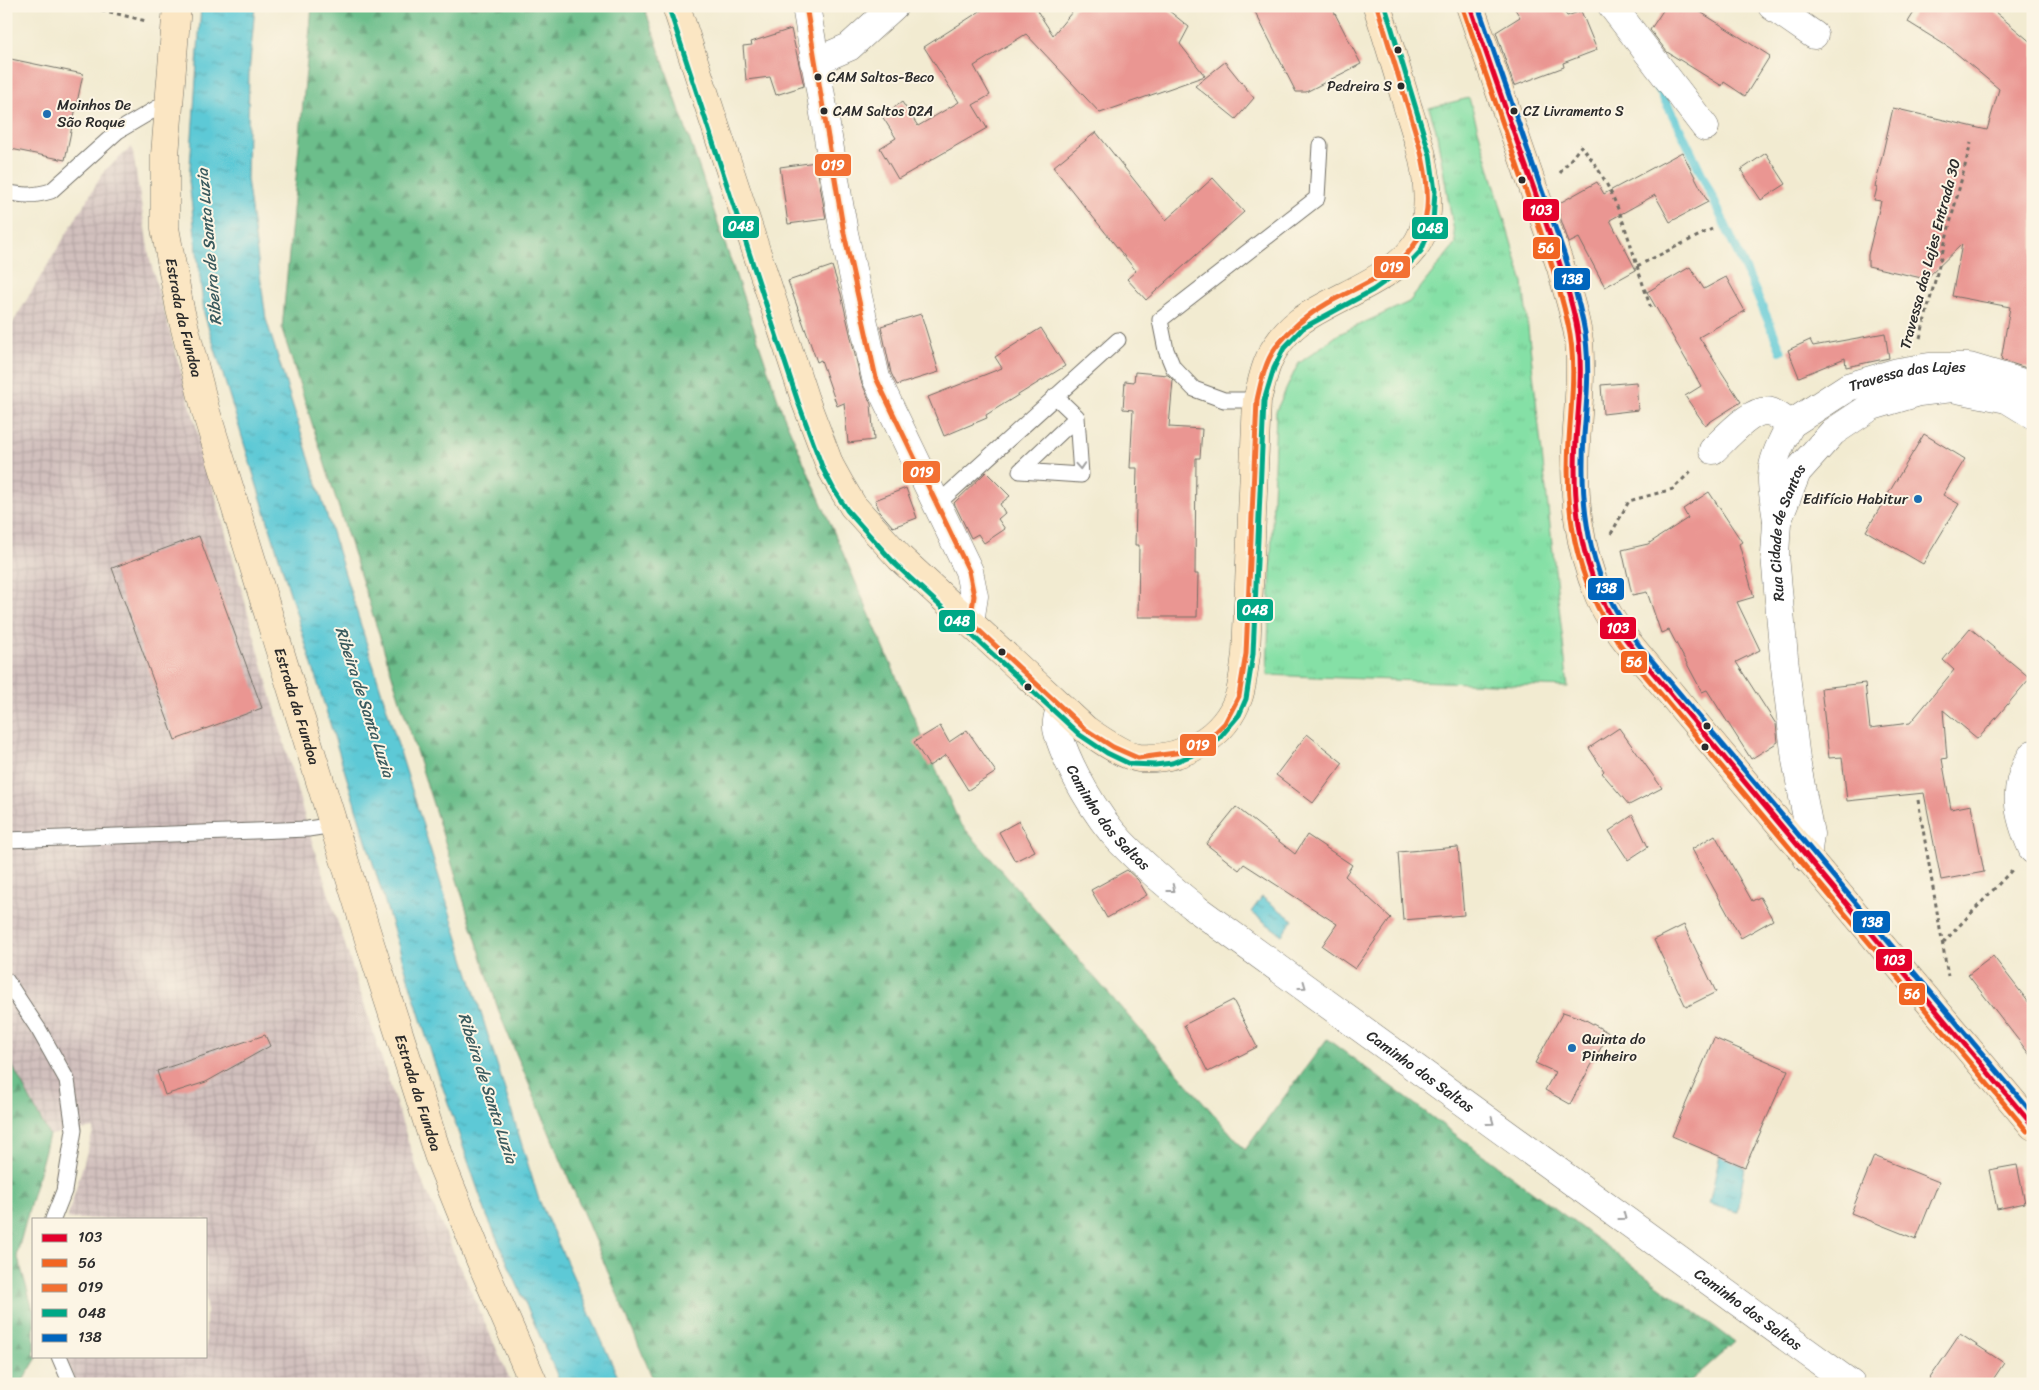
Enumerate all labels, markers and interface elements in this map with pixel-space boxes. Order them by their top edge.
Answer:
unlabelled marker [1393,45,1403,55]
place label: CAM Saltos-Beco [827,65,934,90]
marker: CAM Saltos-Beco [813,72,823,82]
place label: Pedreira S [1327,74,1392,99]
marker: Pedreira S [1396,81,1406,91]
place label: Moinhos De São Roque [57,92,131,135]
place label: CAM Saltos D2A [833,99,933,124]
place label: CZ Livramento S [1523,99,1624,124]
marker: CAM Saltos D2A [819,106,829,116]
marker: CZ Livramento S [1509,106,1519,116]
marker: Moinhos De São Roque [41,108,53,120]
line badge: 019 [814,153,852,177]
text: 019 [821,153,845,178]
street label: Travessa das Lajes Entrada 30 [1892,156,1968,352]
water label: Ribeira de Santa Luzia [188,166,230,326]
unlabelled marker [1517,175,1527,185]
line badge: 103 [1522,198,1560,222]
text: 103 [1530,198,1553,223]
text: 048 [728,214,755,239]
line badge: 048 [722,215,760,239]
line badge: 048 [1411,216,1449,240]
text: 048 [1417,216,1444,241]
line badge: 56 [1532,236,1561,260]
text: 56 [1538,236,1554,261]
line badge: 019 [1373,255,1411,279]
text: 019 [1380,255,1404,280]
street label: Estrada da Fundoa [158,256,210,380]
line badge: 138 [1553,267,1591,291]
text: 138 [1561,267,1584,292]
street label: Travessa das Lajes [1846,354,1966,399]
street label: Rua Cidade de Santos [1762,457,1813,602]
line badge: 019 [902,460,941,484]
text: 019 [910,460,934,485]
one-way arrow [1075,462,1086,470]
place label: Edifício Habitur [1803,486,1909,512]
marker: Edifício Habitur [1912,493,1924,505]
text: 138 [1595,576,1618,601]
line badge: 138 [1587,577,1625,601]
line badge: 048 [1236,598,1274,622]
text: 048 [1242,598,1269,623]
line badge: 048 [938,609,976,633]
text: 048 [944,609,971,634]
line badge: 103 [1599,616,1637,640]
text: 103 [1607,616,1630,641]
water label: Ribeira de Santa Luzia [327,623,404,783]
street label: Estrada da Fundoa [266,644,327,769]
unlabelled marker [997,647,1007,657]
line badge: 56 [1620,650,1648,674]
text: 56 [1626,650,1642,675]
unlabelled marker [1023,682,1033,692]
unlabelled marker [1702,721,1712,731]
line badge: 019 [1179,733,1217,757]
text: 019 [1186,733,1210,758]
unlabelled marker [1700,742,1710,752]
street label: Caminho dos Saltos [1059,760,1156,877]
one-way arrow [1166,884,1175,892]
line badge: 138 [1852,910,1891,934]
text: 138 [1861,910,1884,935]
line badge: 103 [1875,948,1913,972]
text: 103 [1883,948,1906,973]
one-way arrow [1297,980,1307,989]
line badge: 56 [1898,982,1926,1006]
text: 56 [1904,982,1920,1007]
water label: Ribeira de Santa Luzia [450,1009,527,1169]
street label: Caminho dos Saltos [1361,1023,1480,1120]
place label: Quinta do Pinheiro [1582,1026,1646,1069]
street label: Estrada da Fundoa [387,1031,449,1155]
marker: Quinta do Pinheiro [1566,1042,1578,1054]
one-way arrow [1485,1116,1495,1125]
one-way arrow [1617,1211,1627,1220]
legend [32,1218,208,1358]
text: 103 [78,1224,102,1250]
text: 56 [78,1250,96,1276]
street label: Caminho dos Saltos [1689,1261,1808,1358]
text: 019 [78,1274,103,1300]
text: 048 [78,1300,106,1326]
text: 138 [78,1324,102,1350]

